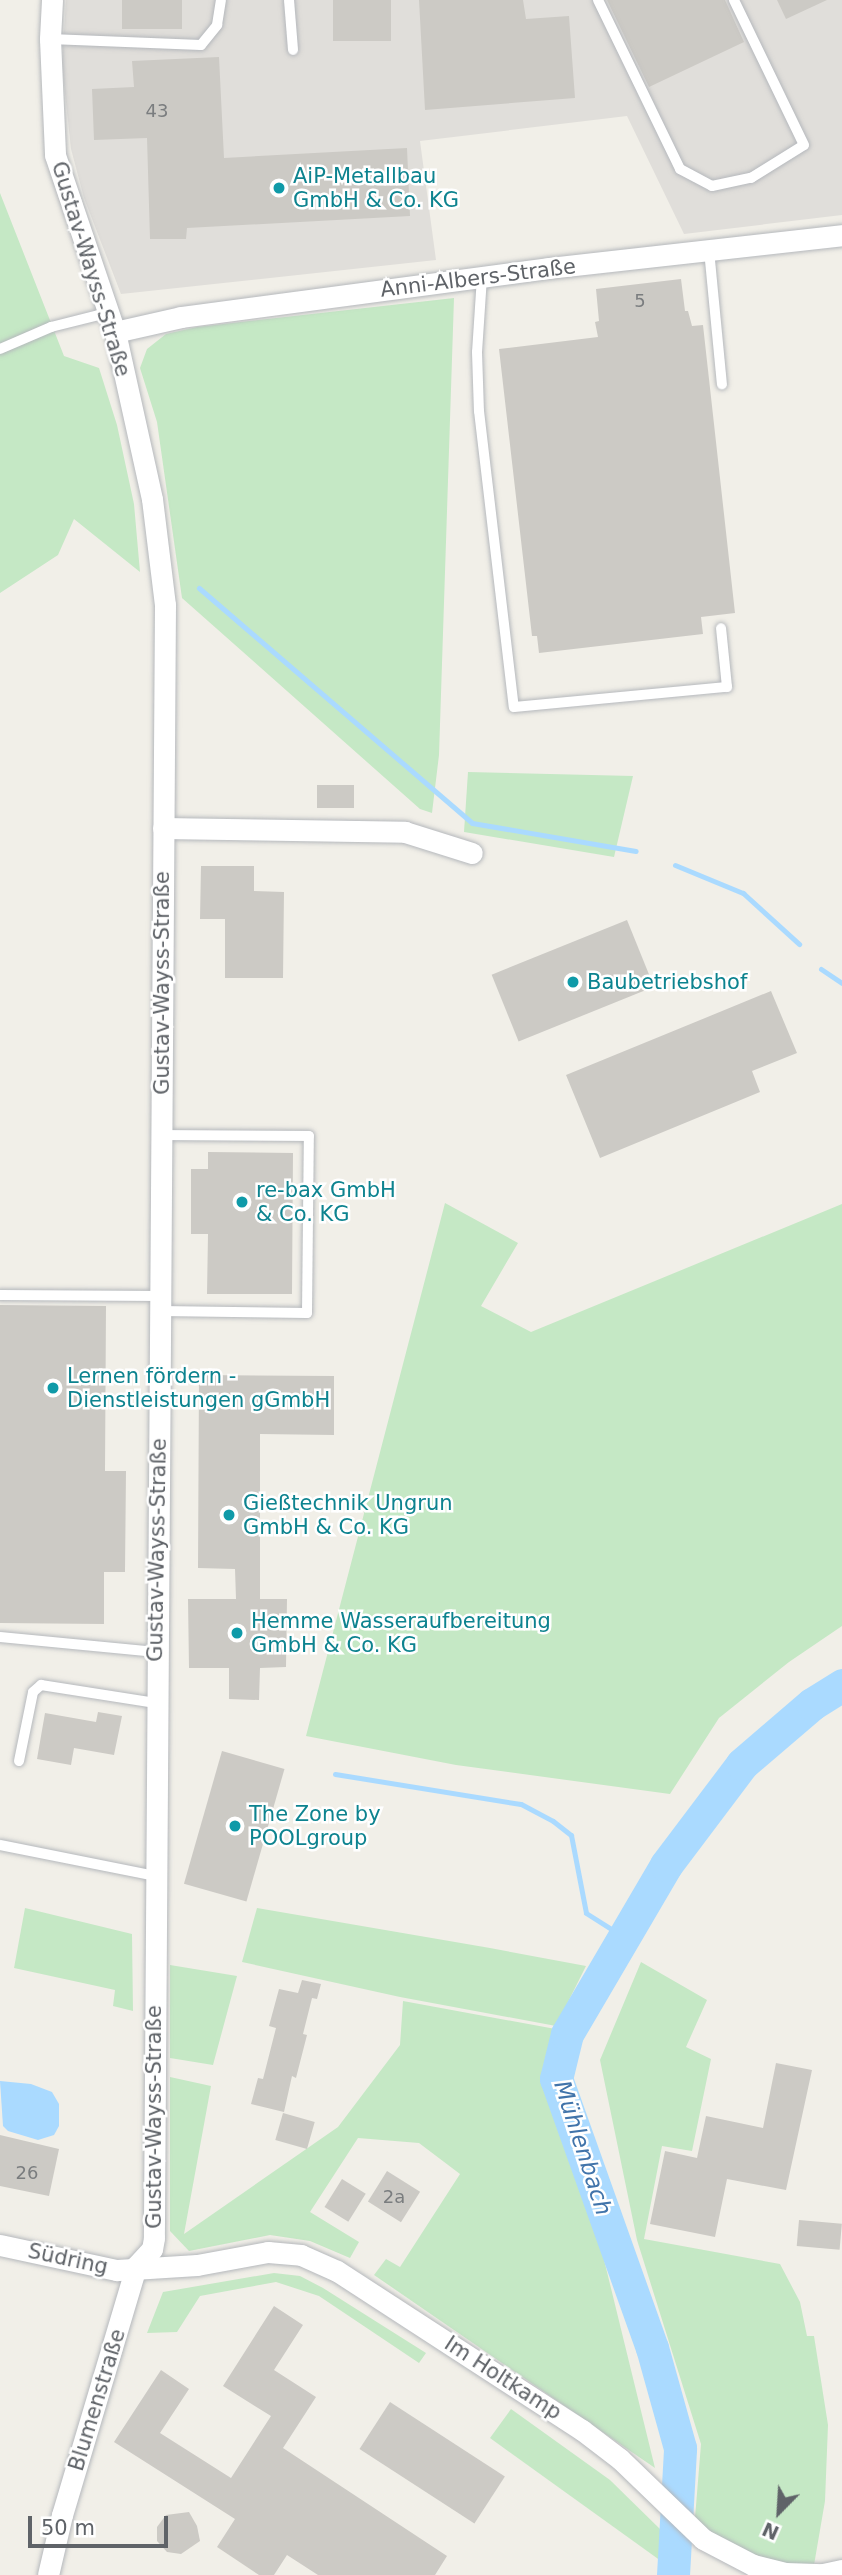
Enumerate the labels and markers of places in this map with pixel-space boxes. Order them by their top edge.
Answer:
place label: AiP-Metallbau GmbH & Co. KG [293,163,459,213]
marker: AiP-Metallbau GmbH & Co. KG [271,180,287,196]
place label: Baubetriebshof [587,969,747,995]
marker: Baubetriebshof [565,974,581,990]
place label: re-bax GmbH & Co. KG [256,1177,396,1227]
marker: re-bax GmbH & Co. KG [234,1194,250,1210]
place label: Lernen fördern - Dienstleistungen gGmbH [67,1363,330,1413]
marker: Lernen fördern - Dienstleistungen gGmbH [45,1380,61,1396]
place label: Gießtechnik Ungrun GmbH & Co. KG [243,1490,453,1540]
marker: Gießtechnik Ungrun GmbH & Co. KG [221,1507,237,1523]
place label: Hemme Wasseraufbereitung GmbH & Co. KG [251,1608,551,1658]
marker: Hemme Wasseraufbereitung GmbH & Co. KG [229,1625,245,1641]
place label: The Zone by POOLgroup [249,1801,381,1851]
marker: The Zone by POOLgroup [227,1818,243,1834]

